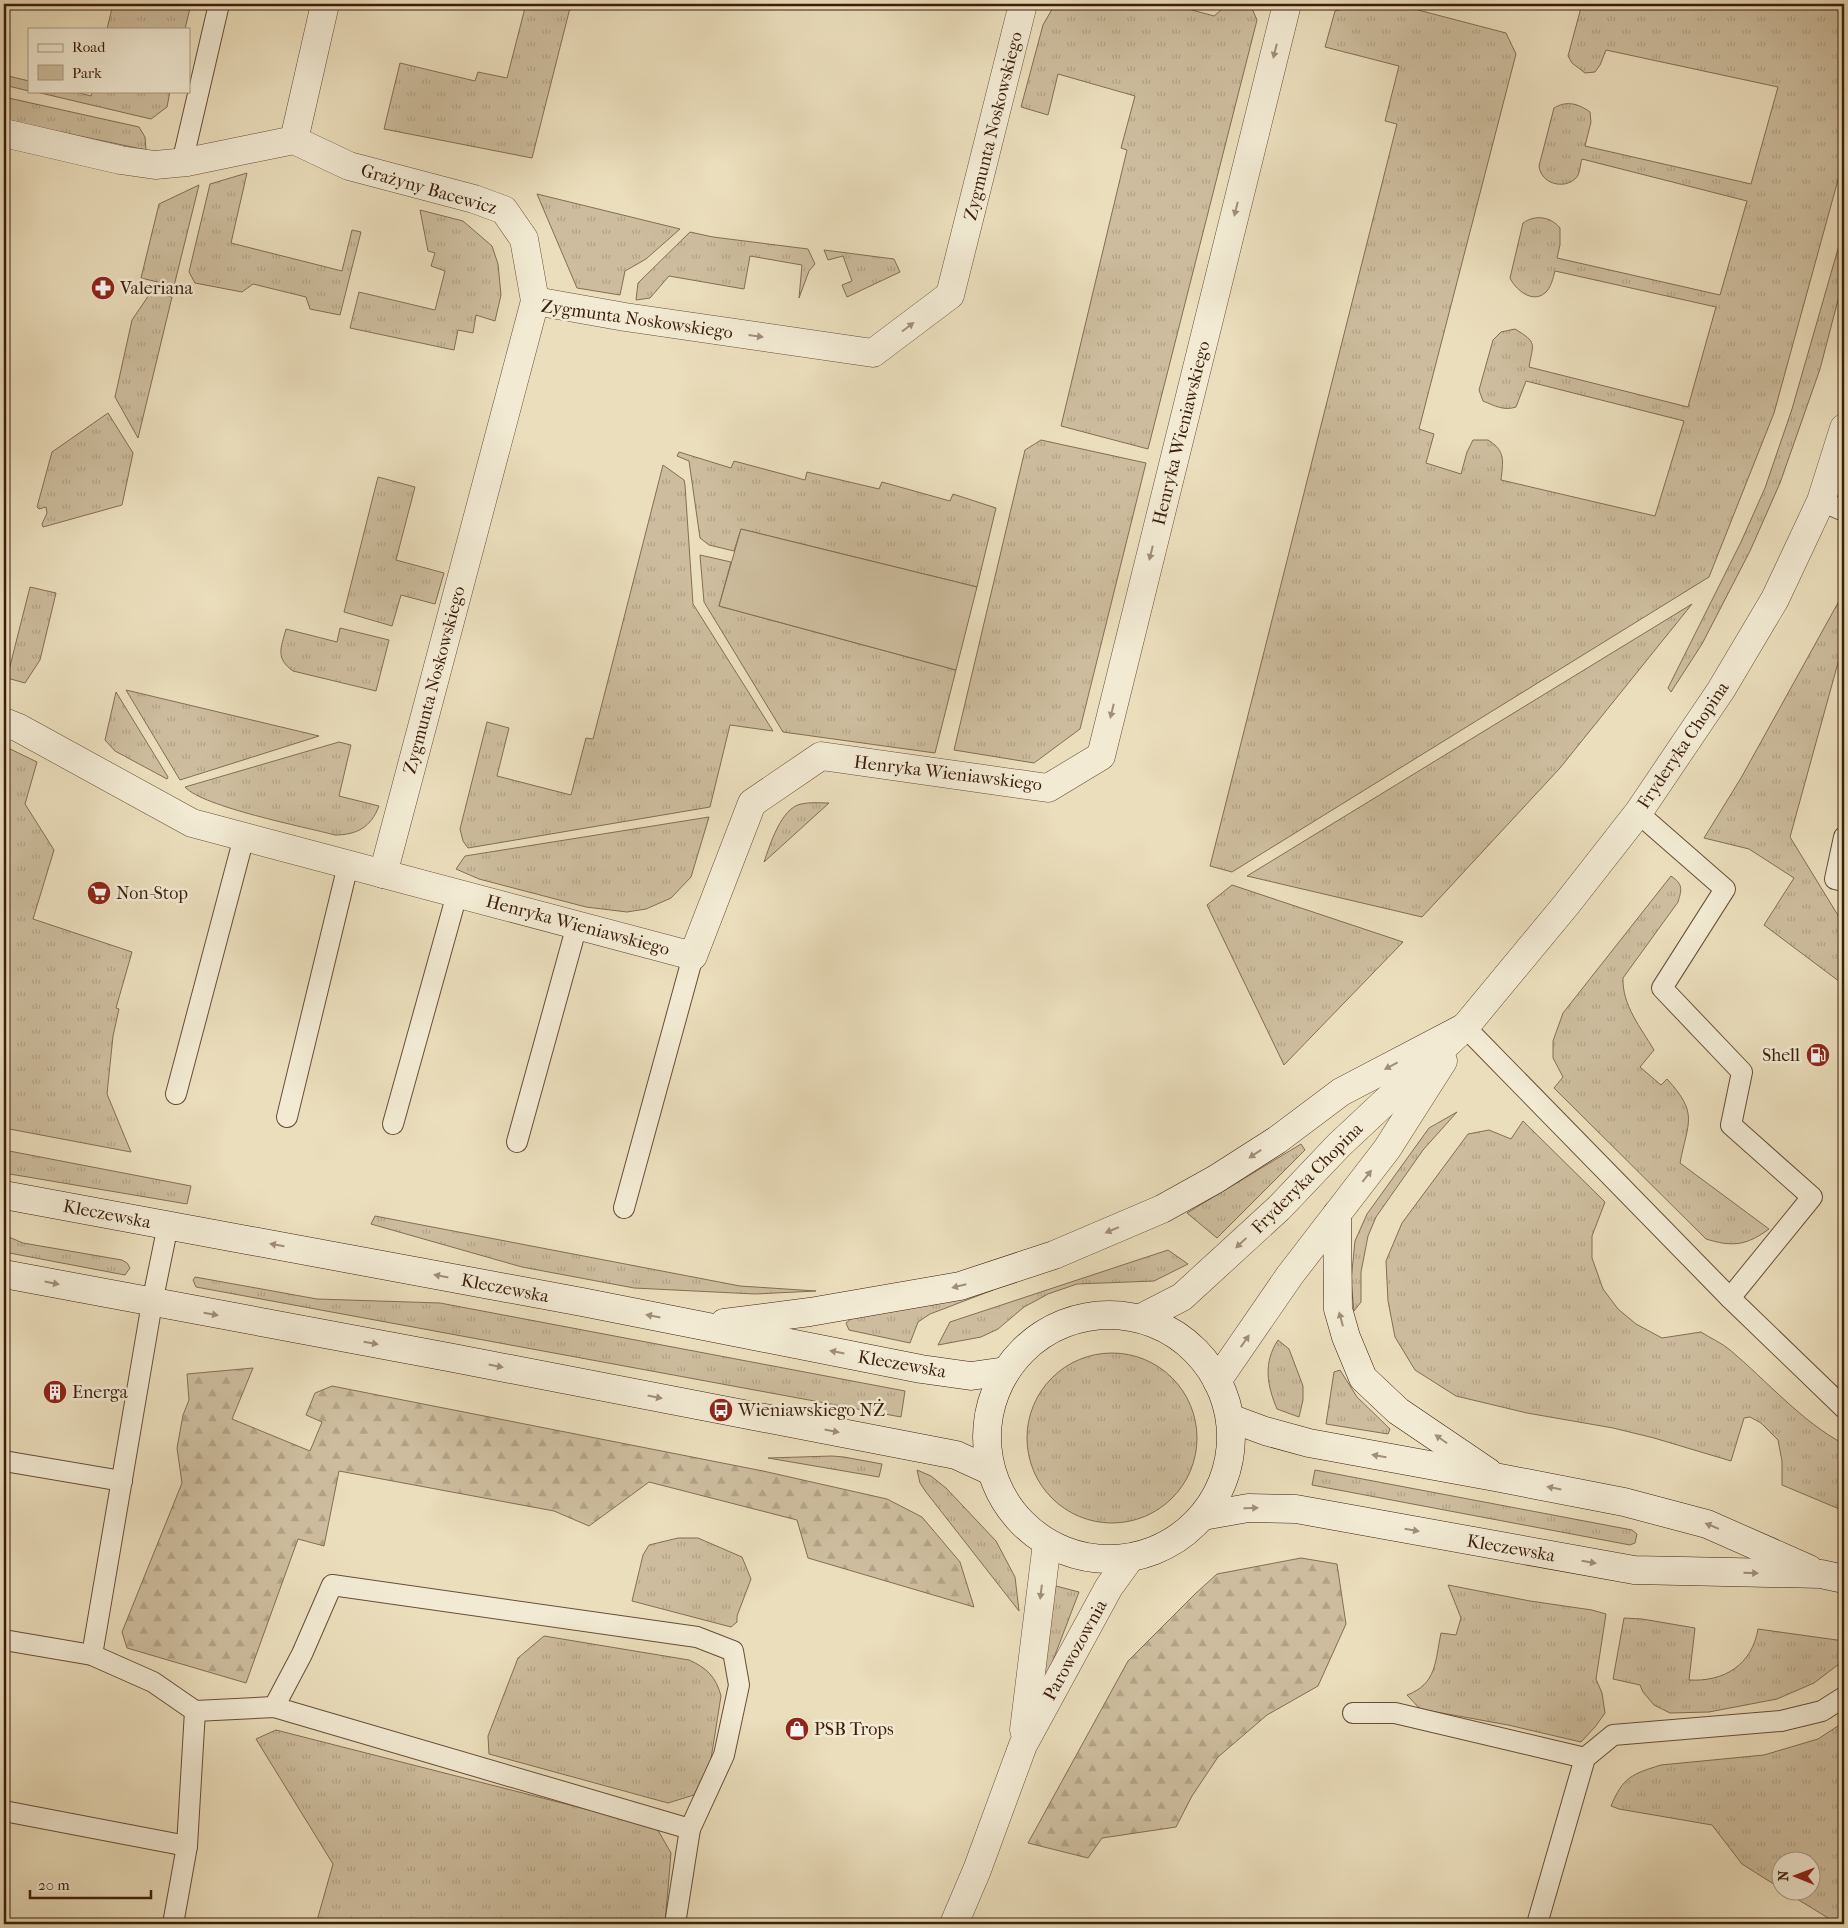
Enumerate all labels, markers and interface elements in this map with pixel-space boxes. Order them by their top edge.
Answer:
legend [28,28,190,92]
street label: Zygmunta Noskowskiego [960,30,1027,223]
text: Road [72,38,106,56]
one-way arrow [1271,44,1279,59]
text: Park [72,64,102,82]
street label: Grażyny Bacewicz [358,160,499,219]
one-way arrow [1232,201,1240,216]
pharmacy icon: Valeriana [90,275,116,301]
place label: Valeriana [119,278,193,299]
street label: Zygmunta Noskowskiego [540,296,734,343]
one-way arrow [901,321,914,332]
one-way arrow [748,332,764,340]
street label: Henryka Wieniawskiego [1148,339,1215,528]
one-way arrow [1147,546,1155,561]
street label: Zygmunta Noskowskiego [399,584,470,776]
street label: Fryderyka Chopina [1633,677,1734,813]
one-way arrow [1108,704,1116,719]
street label: Henryka Wieniawskiego [853,752,1043,795]
supermarket icon: Non-Stop [86,880,112,906]
place label: Non-Stop [116,883,188,904]
street label: Henryka Wieniawskiego [484,891,672,960]
fuel station icon: Shell [1805,1042,1831,1068]
place label: Shell [1762,1045,1800,1066]
one-way arrow [1383,1062,1398,1070]
street label: Fryderyka Chopina [1247,1118,1368,1238]
one-way arrow [1248,1150,1262,1159]
one-way arrow [1361,1169,1372,1182]
street label: Kleczewska [61,1196,153,1233]
one-way arrow [1105,1227,1119,1235]
one-way arrow [1236,1237,1248,1249]
one-way arrow [268,1241,284,1249]
street label: Kleczewska [459,1270,551,1307]
one-way arrow [433,1271,449,1279]
one-way arrow [44,1280,60,1288]
one-way arrow [952,1282,967,1290]
one-way arrow [204,1310,220,1318]
one-way arrow [1337,1311,1345,1327]
one-way arrow [645,1312,660,1320]
one-way arrow [1240,1334,1250,1348]
one-way arrow [364,1339,380,1347]
street label: Kleczewska [856,1346,948,1383]
one-way arrow [828,1348,844,1356]
one-way arrow [488,1362,503,1370]
building icon: Energa [42,1379,68,1405]
place label: Energa [72,1382,128,1403]
one-way arrow [648,1393,663,1401]
bus stop icon: Wieniawskiego NŻ [708,1397,734,1423]
place label: Wieniawskiego NŻ [737,1399,885,1421]
one-way arrow [825,1427,841,1435]
one-way arrow [1434,1434,1448,1444]
one-way arrow [1370,1451,1386,1459]
one-way arrow [1546,1484,1562,1492]
one-way arrow [1243,1504,1259,1512]
one-way arrow [1705,1522,1719,1530]
one-way arrow [1404,1527,1420,1535]
street label: Kleczewska [1465,1530,1557,1567]
one-way arrow [1581,1558,1597,1566]
one-way arrow [1743,1569,1759,1577]
one-way arrow [1037,1584,1045,1600]
street label: Parowozownia [1039,1596,1112,1704]
shop icon: PSB Trops [784,1716,810,1742]
place label: PSB Trops [814,1719,894,1740]
north arrow [1770,1850,1820,1900]
scale bar [30,1868,151,1900]
text: N [1775,1870,1792,1881]
text: 20 m [38,1876,70,1894]

